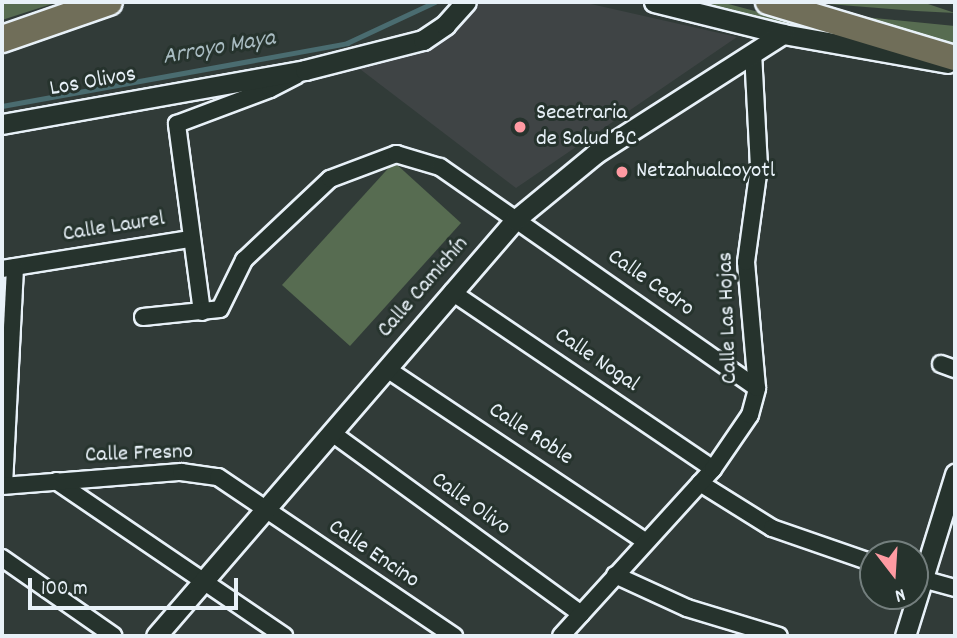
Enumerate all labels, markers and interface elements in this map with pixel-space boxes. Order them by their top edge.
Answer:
water label: Arroyo Maya [160,25,278,73]
street label: Los Olivos [48,62,138,104]
place label: Secetraria de Salud BC [536,100,637,154]
marker: Secetraria de Salud BC [510,117,530,137]
place label: Netzahualcoyotl [636,158,775,186]
marker: Netzahualcoyotl [614,164,630,180]
street label: Calle Laurel [61,206,167,250]
street label: Calle Camichín [372,232,476,344]
street label: Calle Cedro [601,244,699,324]
street label: Calle Las Hojas [713,251,745,385]
street label: Calle Nogal [548,323,644,399]
street label: Calle Roble [482,397,578,473]
street label: Calle Fresno [85,439,193,471]
street label: Calle Olivo [425,467,515,543]
street label: Calle Encino [322,515,424,595]
north arrow [859,540,929,610]
scale bar [32,564,242,608]
text: 100 m [41,575,88,605]
text: N [891,579,908,608]

